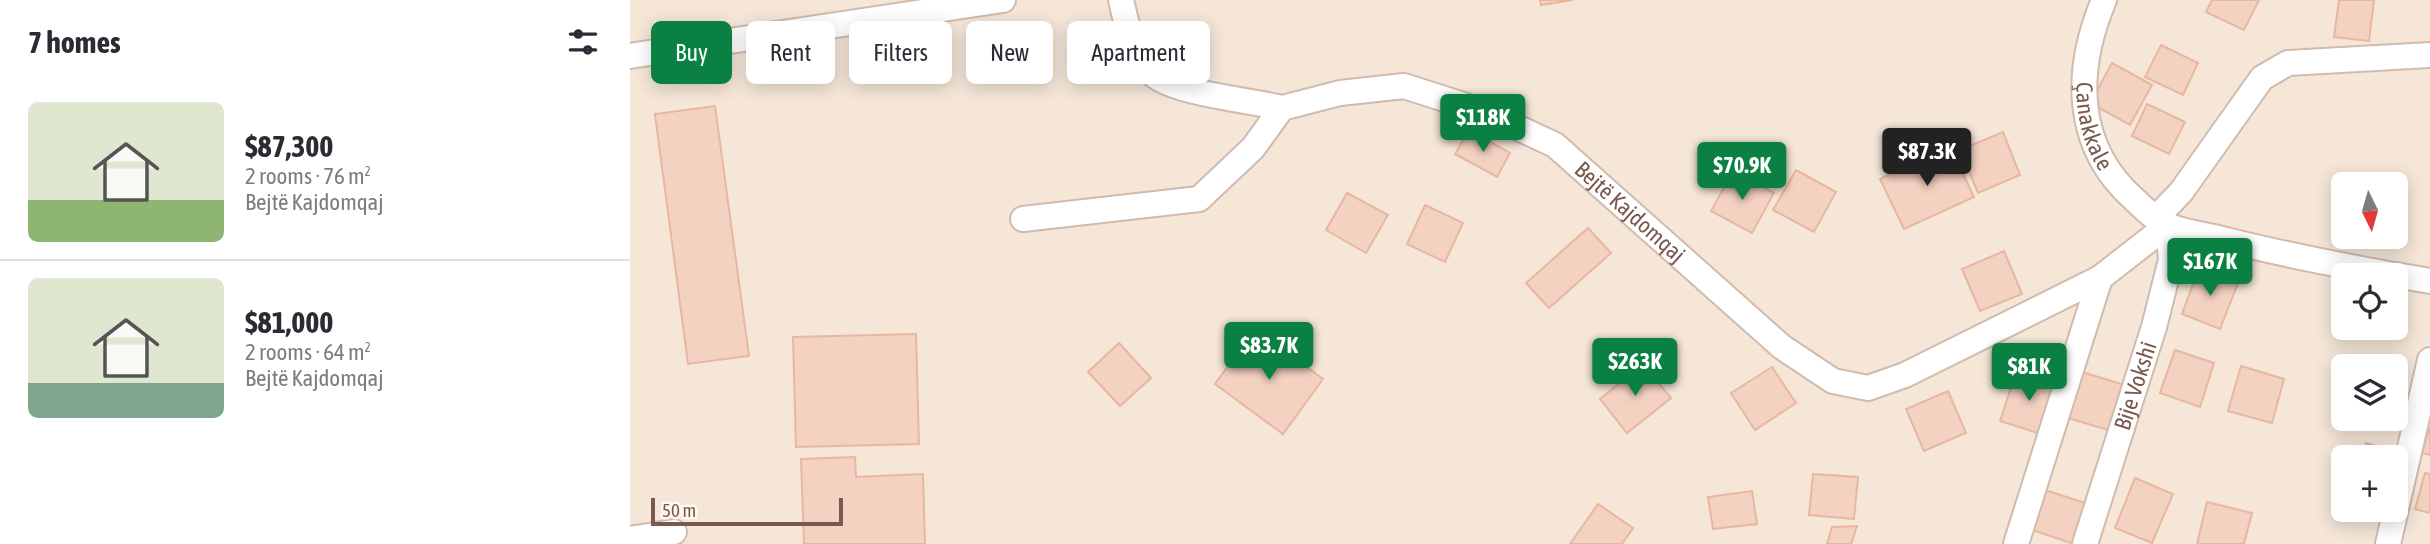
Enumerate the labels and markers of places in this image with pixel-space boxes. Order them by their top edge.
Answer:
pin: $118K [1434,94,1532,154]
pin: $87.3K [1870,128,1984,188]
pin: $70.9K [1685,142,1799,202]
pin: $167K [2161,238,2259,298]
pin: $83.7K [1212,322,1326,382]
pin: $263K [1586,338,1684,398]
pin: $81K [1988,344,2070,403]

